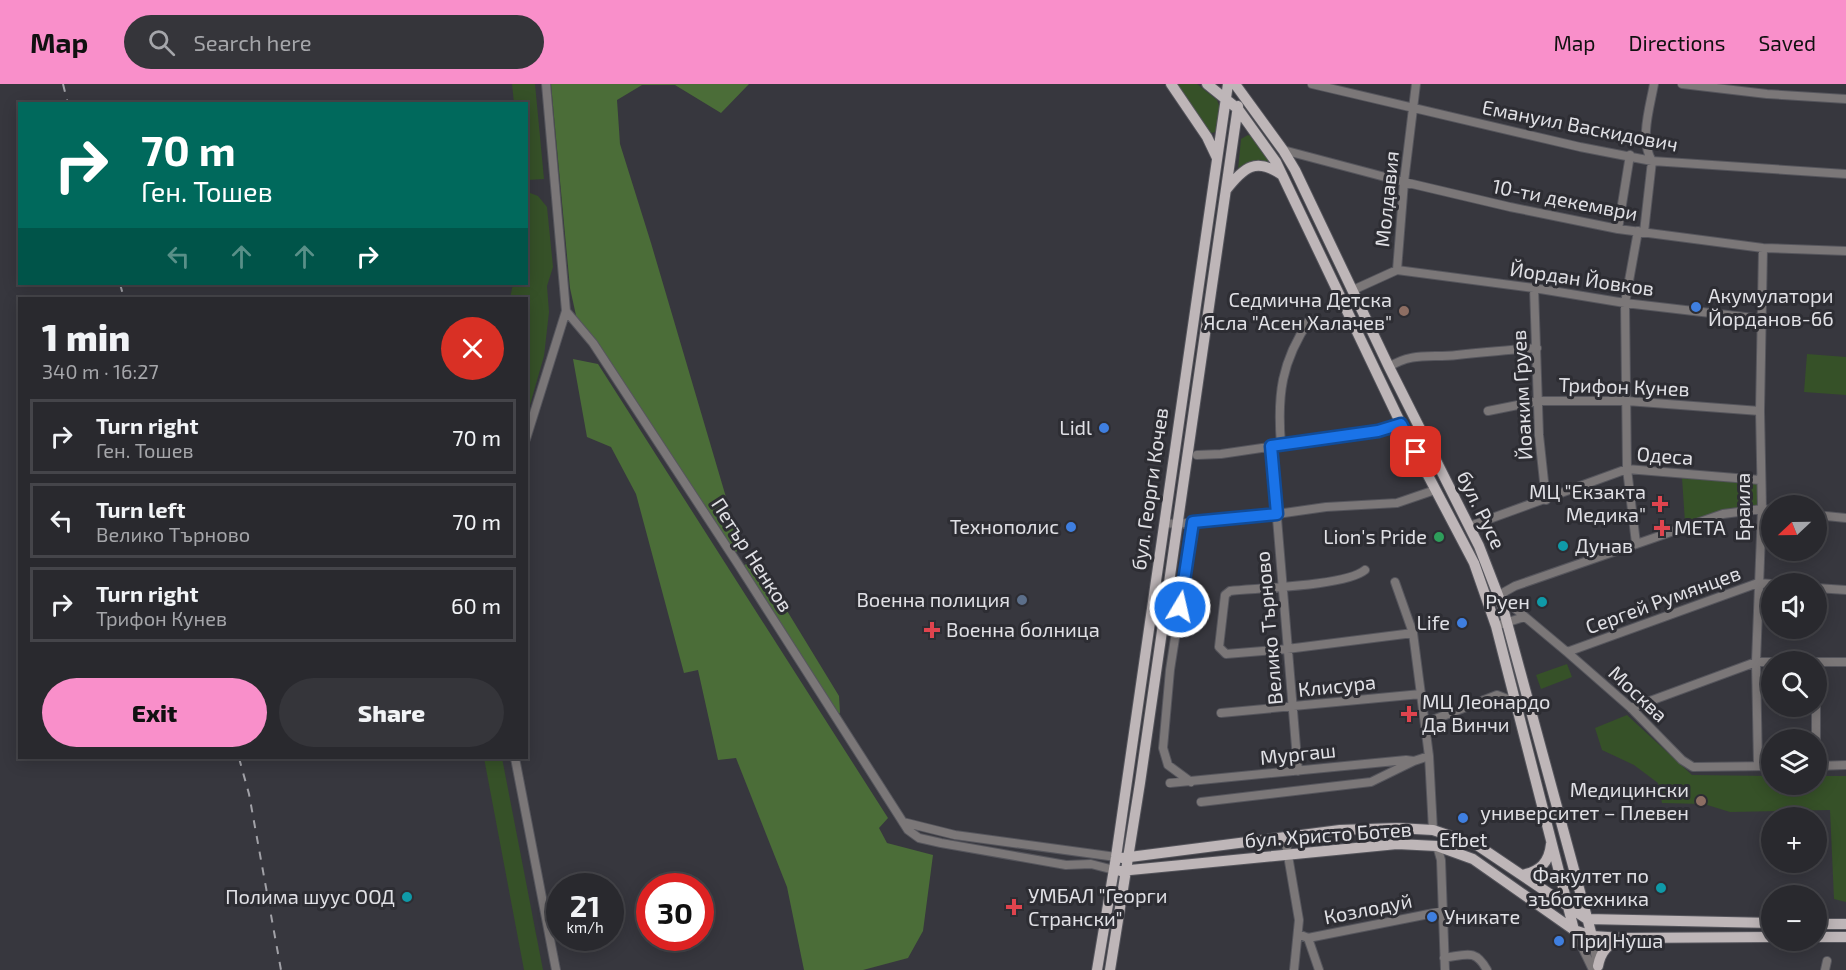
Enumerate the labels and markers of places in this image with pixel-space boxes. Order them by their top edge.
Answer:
place label: Aкумулатори Йорданов-66 [1708,283,1834,330]
place label: Седмична Детска Ясла "Асен Халачев" [1203,287,1392,334]
marker: Aкумулатори Йорданов-66 [1689,300,1703,314]
marker: Седмична Детска Ясла "Асен Халачев" [1397,304,1411,318]
place label: Lidl [1059,415,1092,439]
marker: Lidl [1097,421,1111,435]
pin [1390,426,1441,477]
place label: МЦ "Екзакта Медика" [1529,479,1646,526]
marker: МЦ "Екзакта Медика" [1651,495,1669,513]
place label: Технополис [950,514,1059,538]
place label: META [1674,515,1726,539]
marker: Технополис [1064,520,1078,534]
marker: META [1655,521,1669,535]
place label: Lion's Pride [1323,524,1427,548]
marker: Lion's Pride [1432,530,1446,544]
place label: Дунав [1575,533,1633,558]
marker: Дунав [1556,539,1570,553]
place label: Военна полиция [856,587,1010,611]
place label: Руен [1485,589,1530,614]
marker: Военна полиция [1015,593,1029,607]
marker: Руен [1535,595,1549,609]
place label: Life [1417,610,1450,634]
marker: Life [1455,616,1469,630]
place label: Военна болница [946,617,1100,641]
marker: Военна болница [923,621,941,639]
place label: МЦ Леонардо Да Винчи [1422,689,1550,736]
marker: МЦ Леонардо Да Винчи [1400,705,1418,723]
place label: Медицински университет – Плевен [1480,777,1689,825]
marker: Медицински университет – Плевен [1694,794,1708,808]
marker: Efbet [1456,811,1470,825]
place label: Efbet [1439,827,1488,851]
place label: Факултет по зъботехника [1528,863,1649,910]
marker: Факултет по зъботехника [1654,881,1668,895]
place label: УМБАЛ "Георги Странски" [1028,883,1168,930]
place label: Полима шуус ООД [225,884,395,909]
marker: Полима шуус ООД [400,890,414,904]
marker: УМБАЛ "Георги Странски" [1005,898,1023,916]
place label: Уникате [1444,904,1520,928]
marker: Уникате [1425,910,1439,924]
place label: При Нуша [1571,928,1663,953]
marker: При Нуша [1552,934,1566,948]

